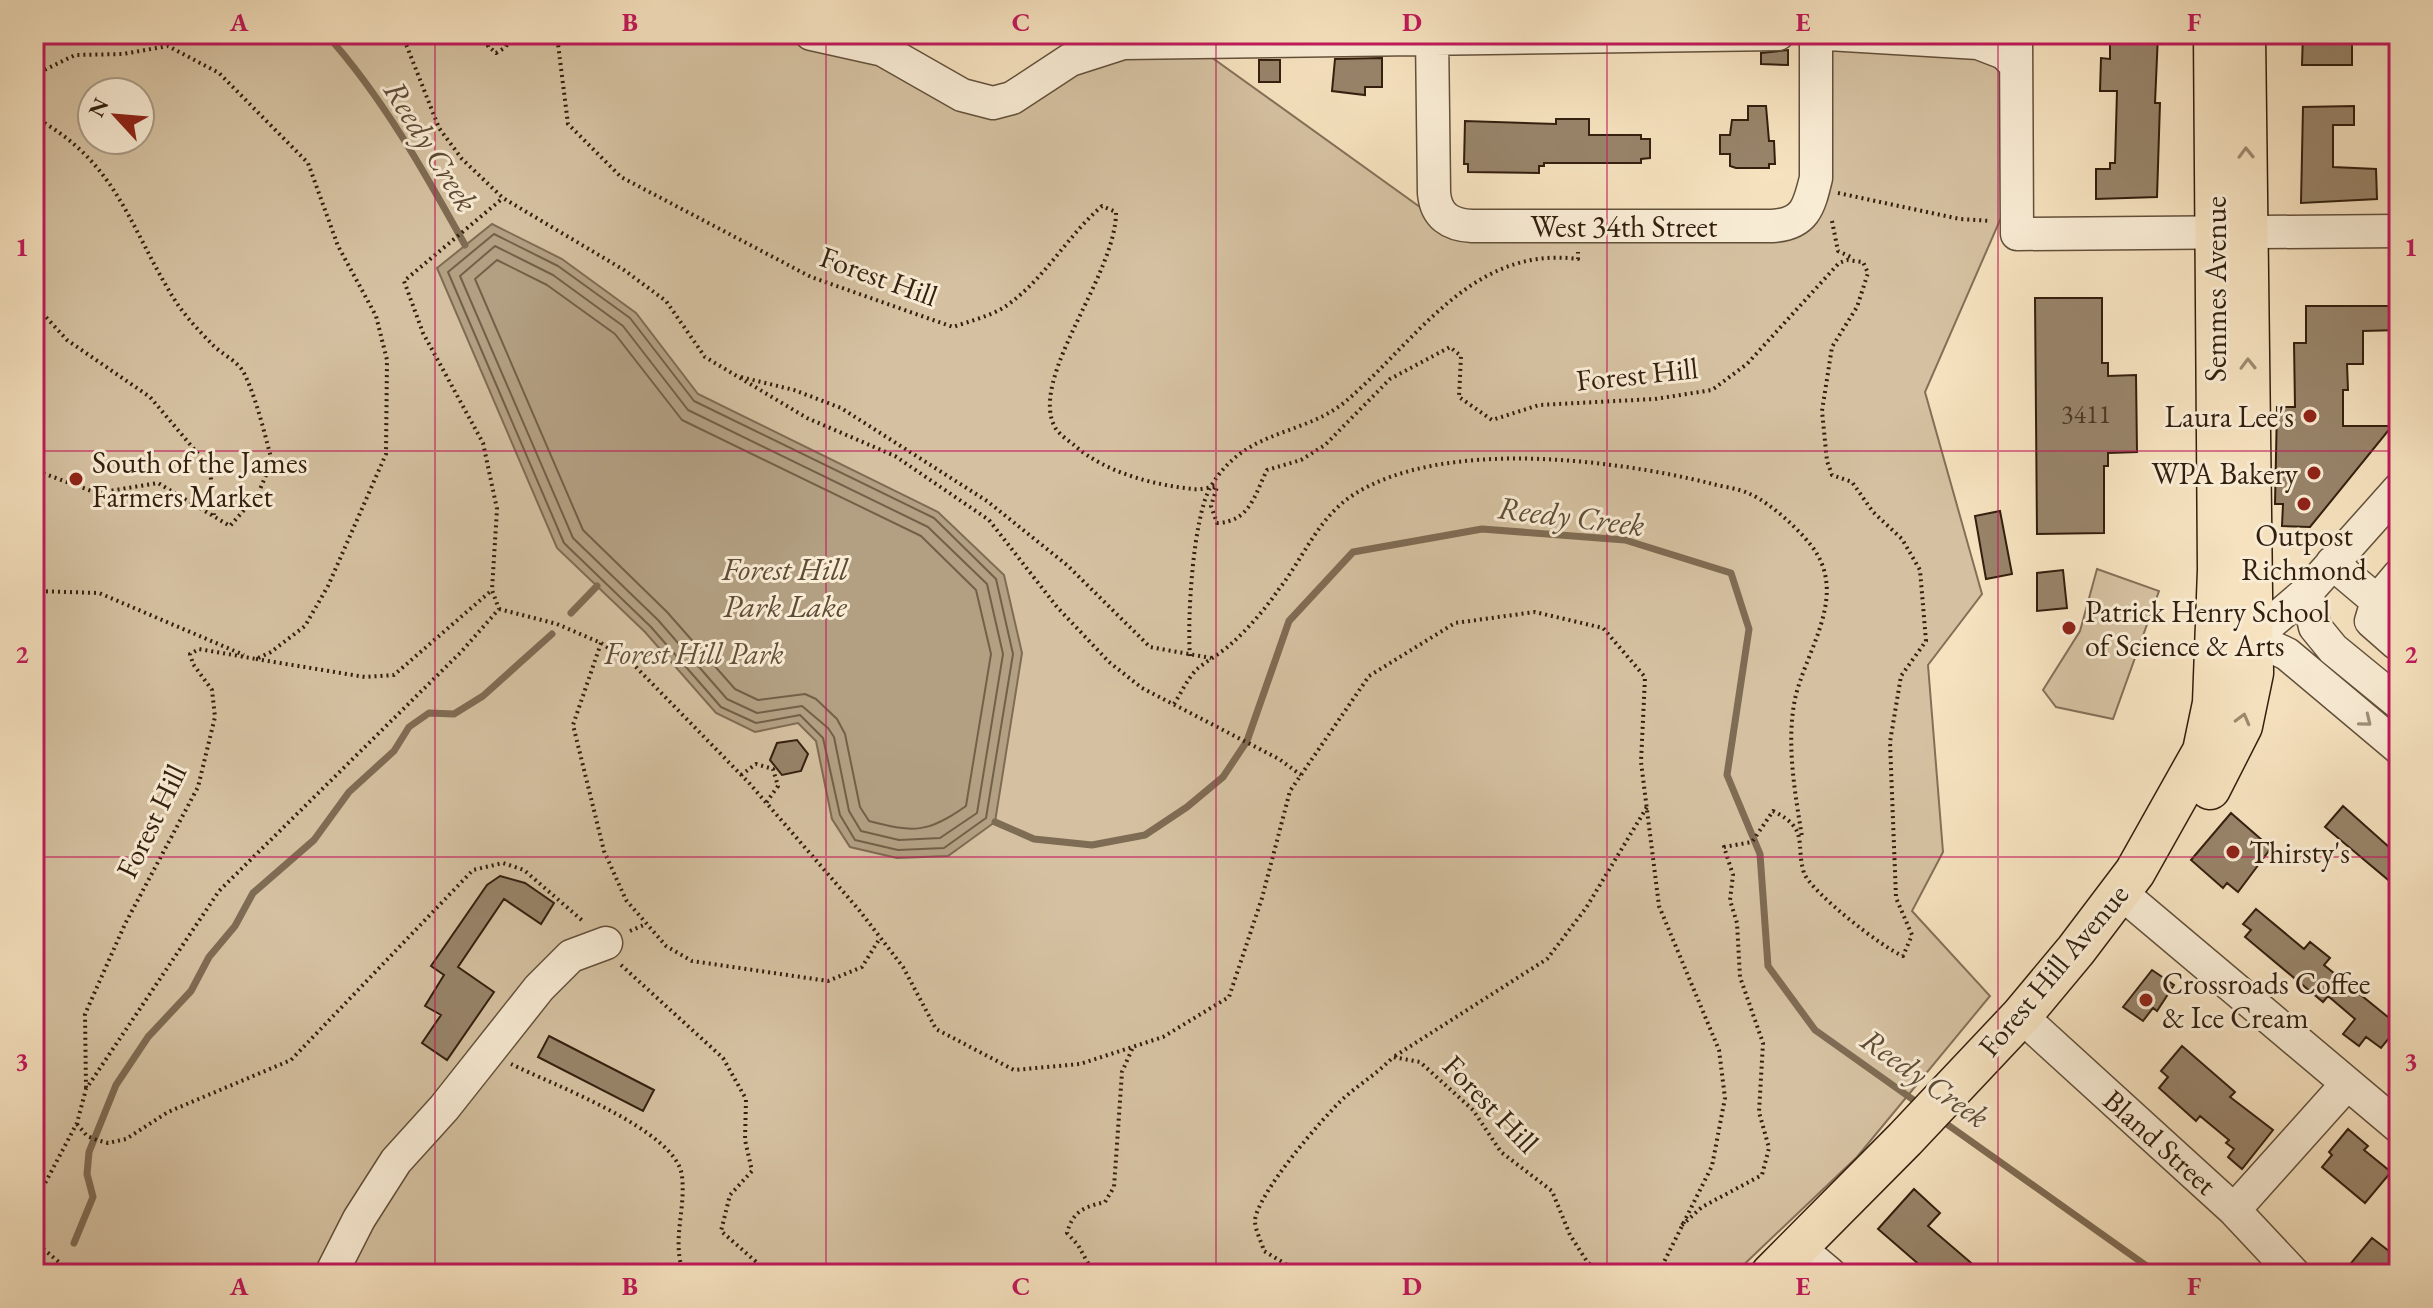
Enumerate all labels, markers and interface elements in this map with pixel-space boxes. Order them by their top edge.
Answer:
text: A [229,5,249,39]
text: B [622,5,638,39]
text: C [1012,5,1030,39]
text: D [1402,5,1422,39]
text: E [1796,5,1811,39]
text: F [2187,5,2201,39]
water label: Reedy Creek [374,72,488,220]
north arrow [76,76,156,156]
text: N [82,93,115,122]
one-way arrow [2237,146,2255,159]
street label: Semmes Avenue [2196,196,2235,382]
street label: West 34th Street [1531,207,1718,246]
text: 1 [15,230,29,264]
text: 1 [2404,230,2418,264]
street label: Forest Hill [815,237,943,315]
street label: Forest Hill [1574,348,1700,400]
one-way arrow [2240,357,2257,370]
house number: 3411 [2061,397,2111,431]
place label: Laura Lee's [2164,397,2294,436]
marker: Laura Lee's [2301,407,2319,425]
place label: South of the James Farmers Market [92,443,307,516]
place label: WPA Bakery [2151,454,2299,493]
marker: WPA Bakery [2305,464,2323,482]
marker: South of the James Farmers Market [67,470,85,488]
water label: Reedy Creek [1495,486,1647,546]
marker: Outpost Richmond [2295,495,2313,513]
place label: Outpost Richmond [2241,516,2368,589]
water label: Forest Hill Park Lake [721,548,849,627]
place label: Patrick Henry School of Science & Arts [2085,592,2330,665]
marker: Patrick Henry School of Science & Arts [2060,619,2078,637]
park label: Forest Hill Park [603,634,784,673]
text: 2 [15,637,29,671]
text: 2 [2404,637,2418,671]
one-way arrow [2356,711,2371,726]
one-way arrow [2233,712,2250,726]
street label: Forest Hill [107,758,195,884]
place label: Thirsty's [2249,833,2350,872]
marker: Thirsty's [2224,843,2242,861]
street label: Forest Hill Avenue [1969,875,2137,1065]
place label: Crossroads Coffee & Ice Cream [2162,964,2370,1037]
marker: Crossroads Coffee & Ice Cream [2137,991,2155,1009]
water label: Reedy Creek [1853,1018,1998,1138]
text: 3 [15,1044,29,1078]
text: 3 [2404,1044,2418,1078]
street label: Forest Hill [1435,1047,1547,1161]
street label: Bland Street [2095,1081,2225,1204]
text: A [229,1269,249,1303]
text: B [622,1269,638,1303]
text: C [1012,1269,1030,1303]
text: D [1402,1269,1422,1303]
text: E [1796,1269,1811,1303]
text: F [2187,1269,2201,1303]

